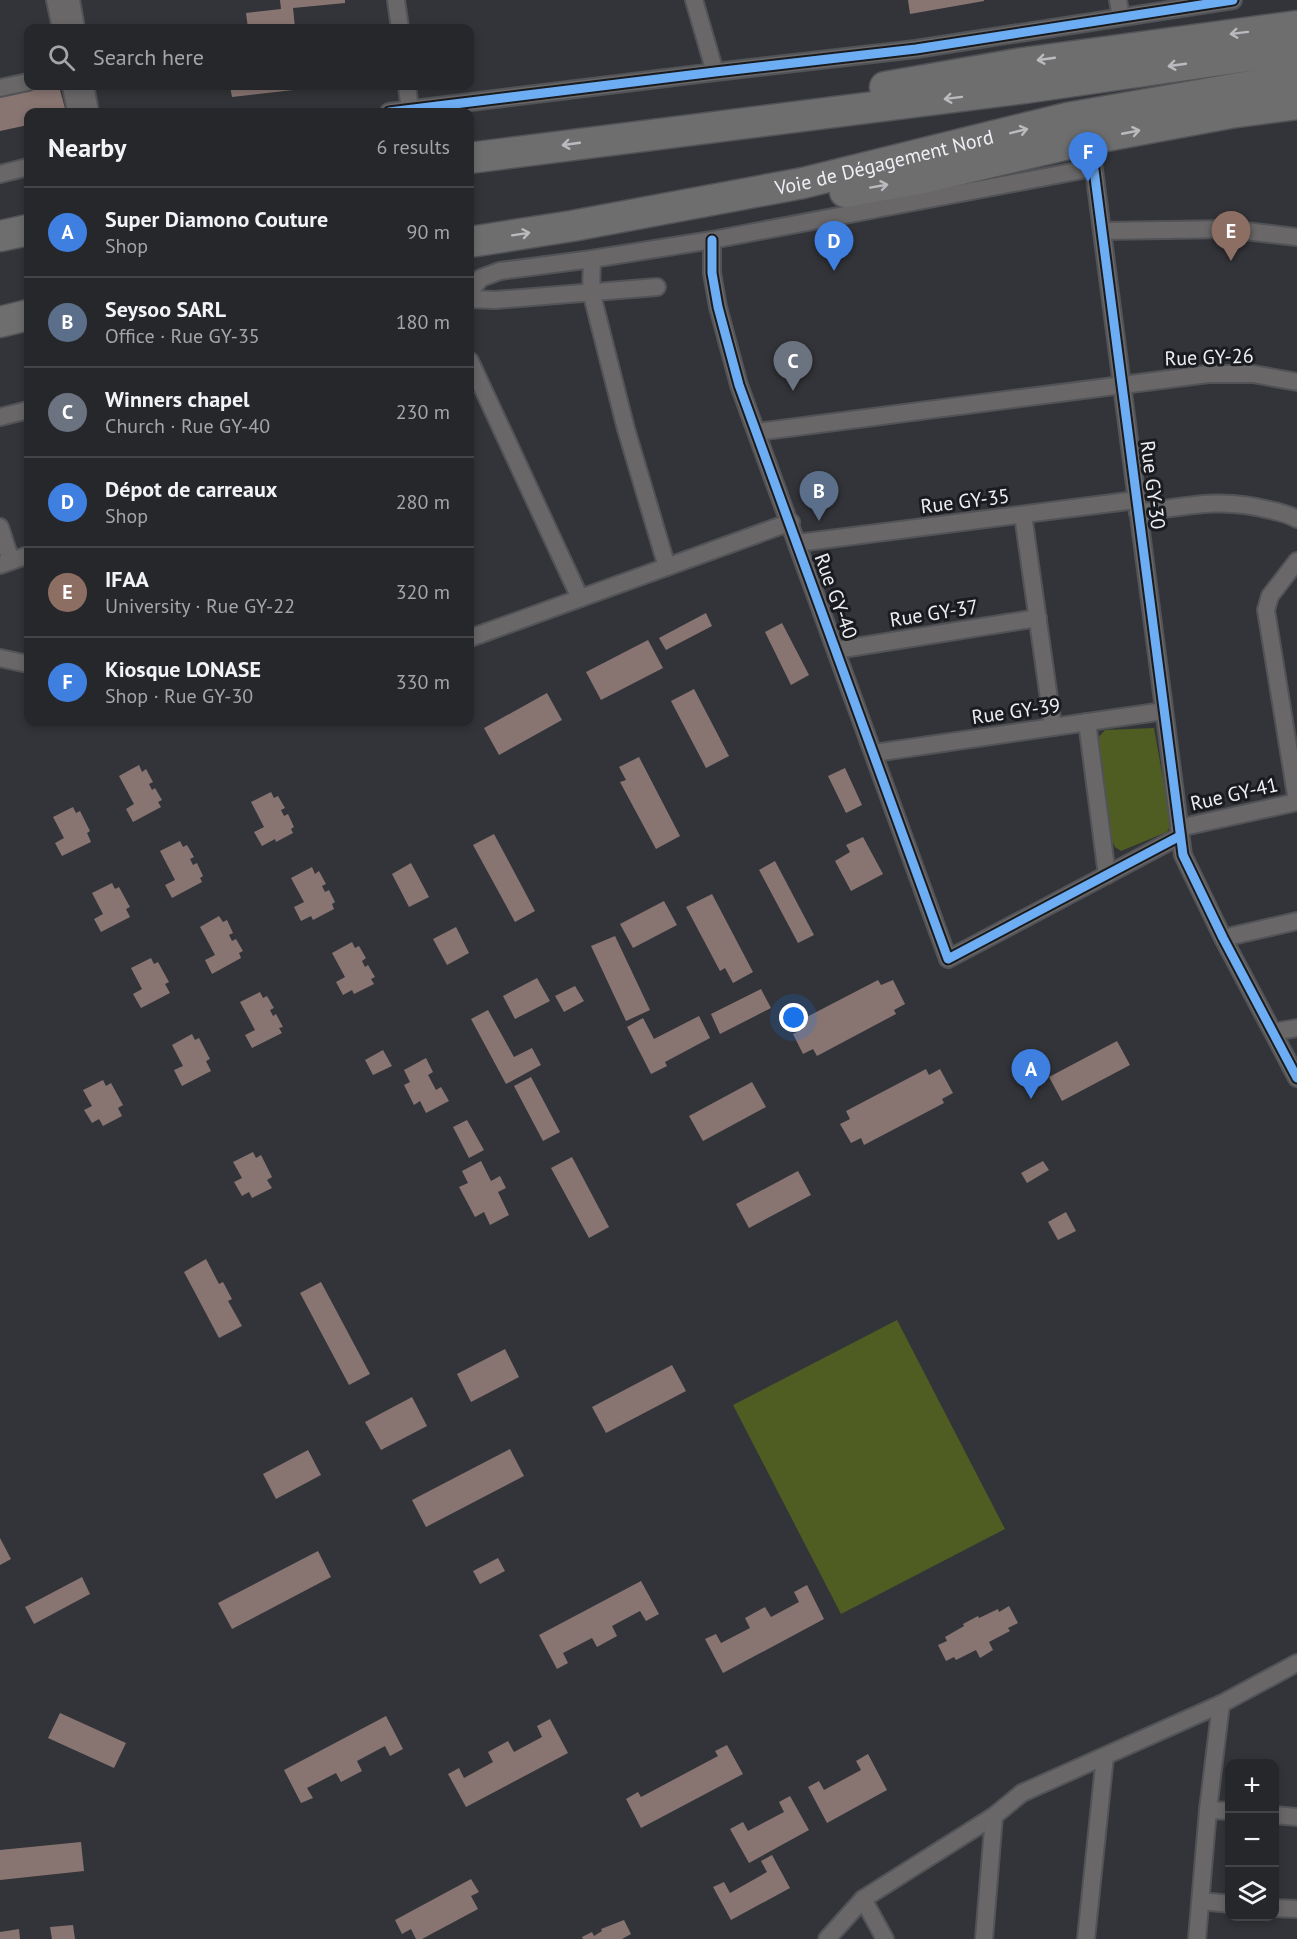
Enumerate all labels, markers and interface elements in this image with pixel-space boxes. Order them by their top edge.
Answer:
search box [24,24,474,90]
one-way arrow [1230,28,1249,39]
icon: search [45,41,78,74]
text: Search here [93,43,204,71]
one-way arrow [1036,54,1056,65]
one-way arrow [1167,60,1187,71]
one-way arrow [943,92,963,103]
street label: Voie de Dégagement Nord [772,124,996,201]
one-way arrow [1009,124,1028,136]
one-way arrow [1121,126,1141,137]
text: Nearby [48,131,126,164]
pin: F [1068,132,1108,182]
text: 6 results [377,134,450,160]
one-way arrow [562,139,582,150]
one-way arrow [869,180,888,191]
text: Super Diamono Couture [105,205,328,233]
pin: E [1212,212,1250,261]
text: A [61,219,74,245]
text: 90 m [407,219,450,245]
pin: D [814,222,854,271]
one-way arrow [510,228,530,239]
text: Shop [105,233,148,259]
text: Seysoo SARL [105,295,226,323]
text: B [62,309,73,335]
text: 180 m [396,309,450,335]
text: Office · Rue GY-35 [105,323,260,349]
pin: C [774,342,812,391]
street label: Rue GY-26 [1164,342,1254,372]
text: Winners chapel [105,385,250,413]
text: C [62,399,73,425]
text: 230 m [396,399,450,425]
text: Church · Rue GY-40 [105,413,270,439]
street label: Rue GY-30 [1135,439,1171,531]
pin: B [800,472,838,521]
text: Dépot de carreaux [105,475,277,503]
street label: Rue GY-35 [919,483,1011,519]
text: D [61,489,74,515]
text: 280 m [396,489,450,515]
text: Shop [105,503,148,529]
street label: Rue GY-40 [809,550,863,642]
text: IFAA [105,565,149,593]
text: E [62,579,73,605]
text: 320 m [396,579,450,605]
text: University · Rue GY-22 [105,593,295,619]
street label: Rue GY-37 [888,593,980,633]
text: Kiosque LONASE [105,655,261,683]
text: F [62,669,73,695]
text: 330 m [396,669,450,695]
text: Shop · Rue GY-30 [105,683,253,709]
street label: Rue GY-39 [970,692,1062,730]
street label: Rue GY-41 [1188,771,1280,817]
your location [779,1003,808,1032]
pin: A [1012,1050,1050,1099]
map controls [1225,1759,1279,1921]
button: + [1225,1759,1279,1813]
button: − [1225,1813,1279,1867]
button: layers [1225,1867,1279,1921]

